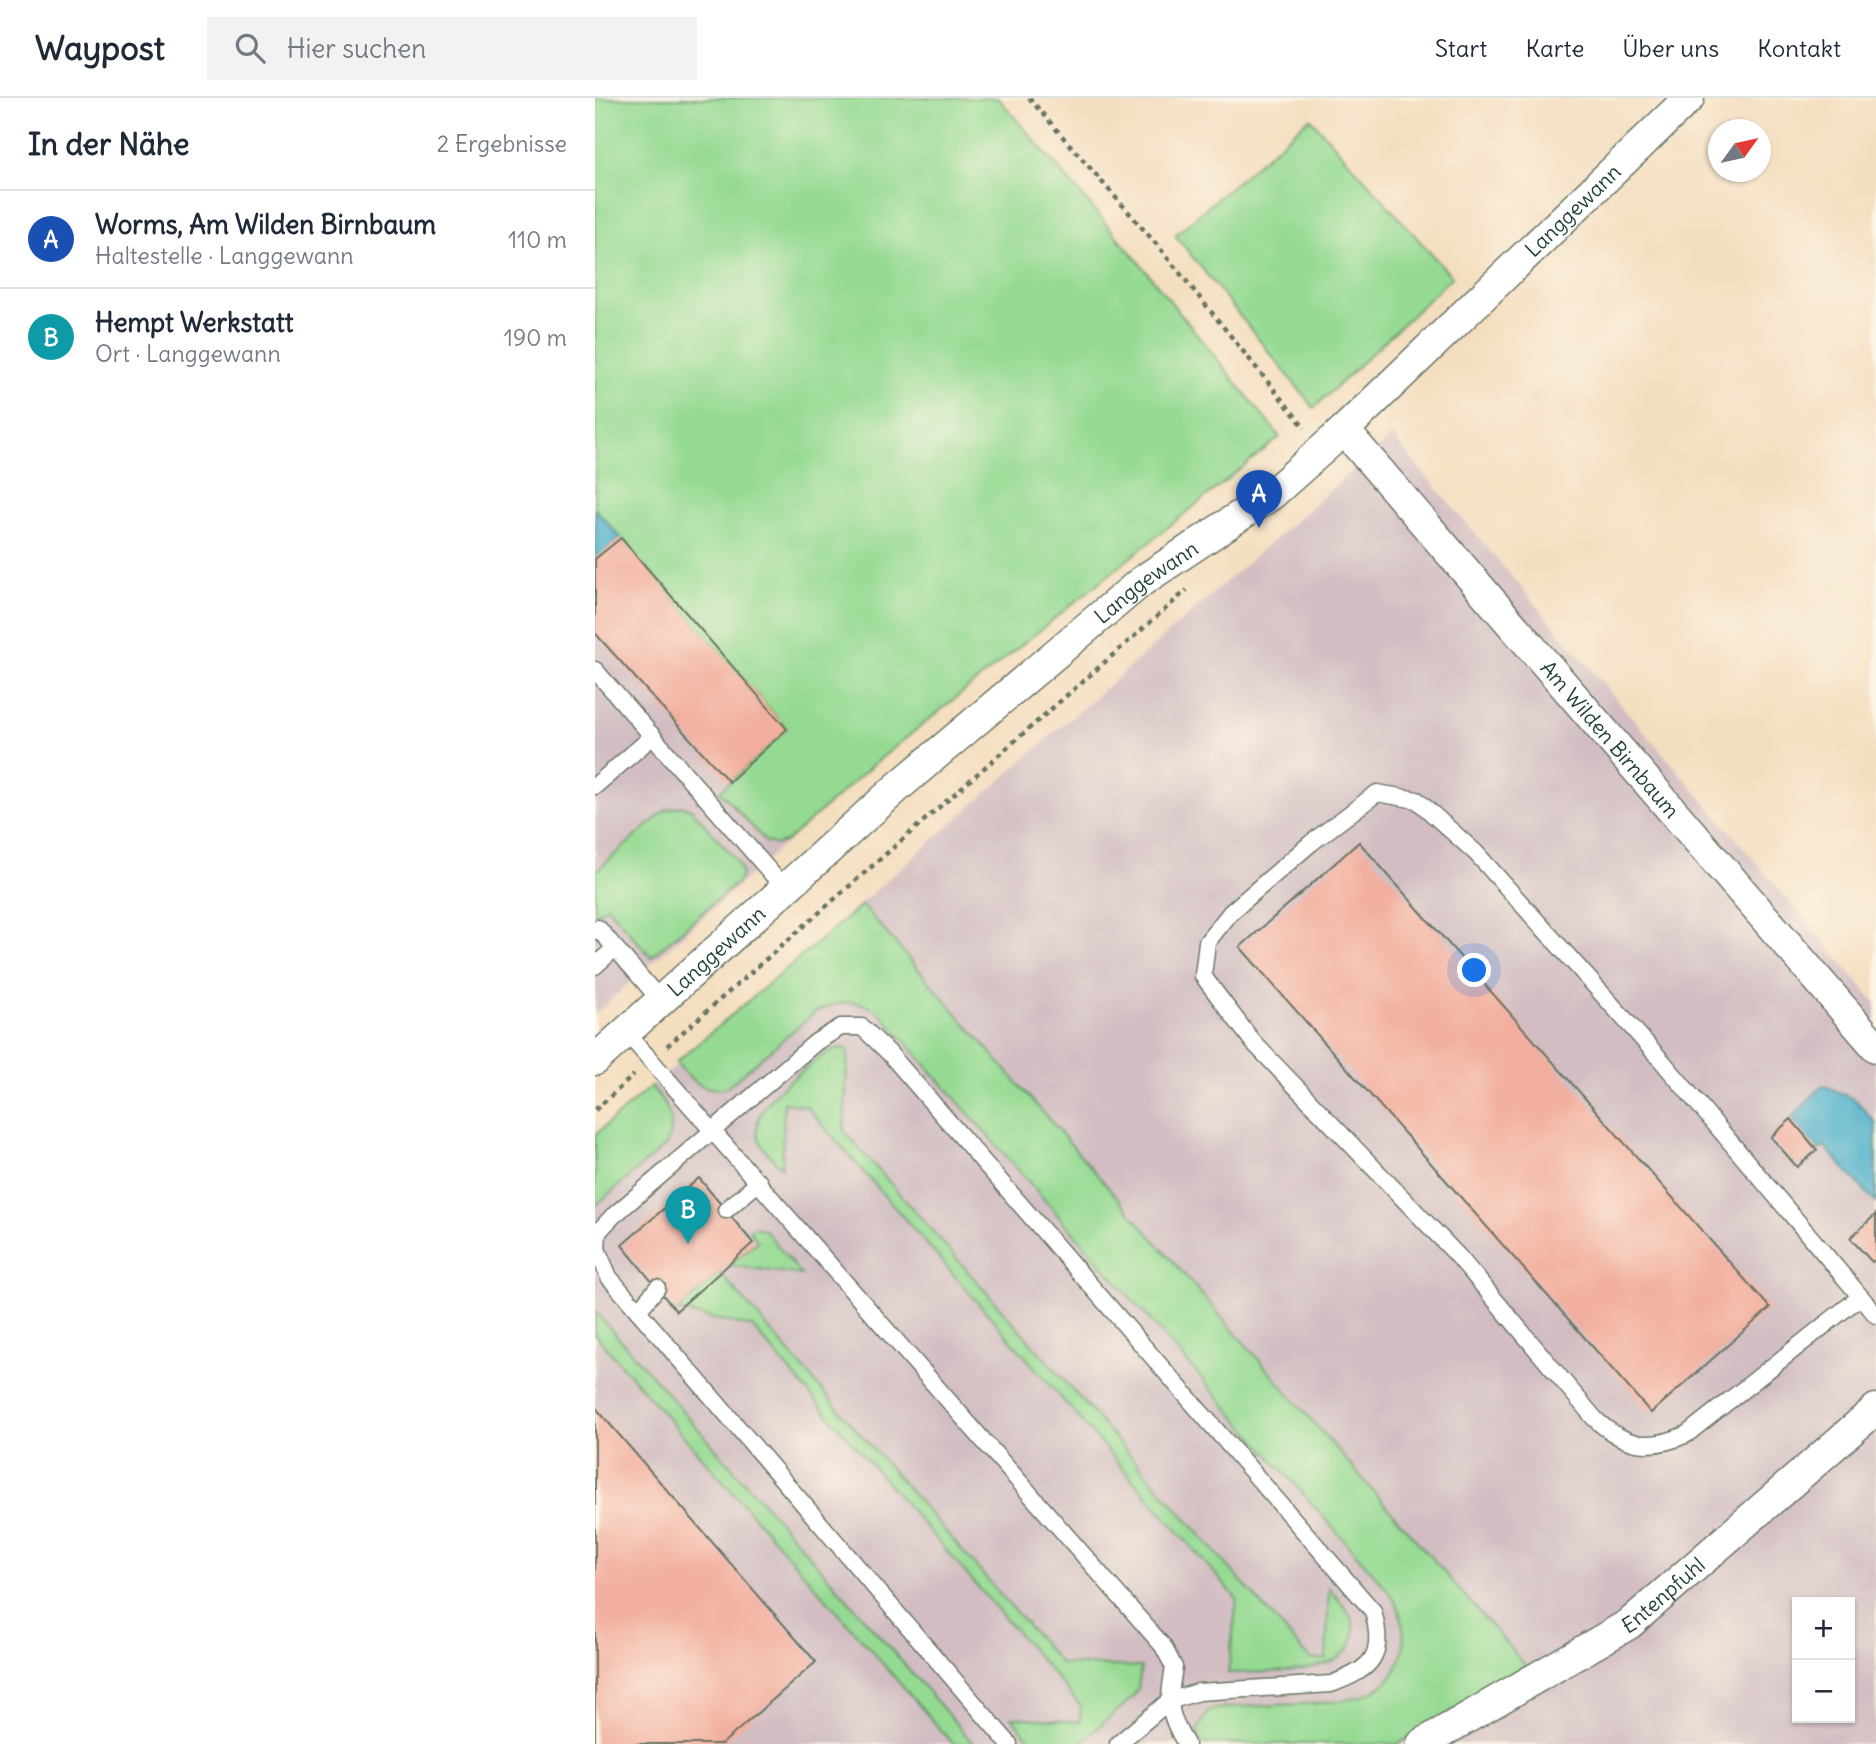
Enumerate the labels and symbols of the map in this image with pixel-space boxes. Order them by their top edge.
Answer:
north arrow [1708,119,1771,182]
street label: Langgewann [1519,158,1626,263]
pin: A [1236,470,1282,528]
street label: Langgewann [1088,534,1203,629]
street label: Am Wilden Birnbaum [1535,655,1686,823]
street label: Langgewann [661,900,771,1002]
your location [1457,953,1491,987]
pin: B [665,1186,711,1244]
street label: Entenpfuhl [1617,1551,1710,1639]

